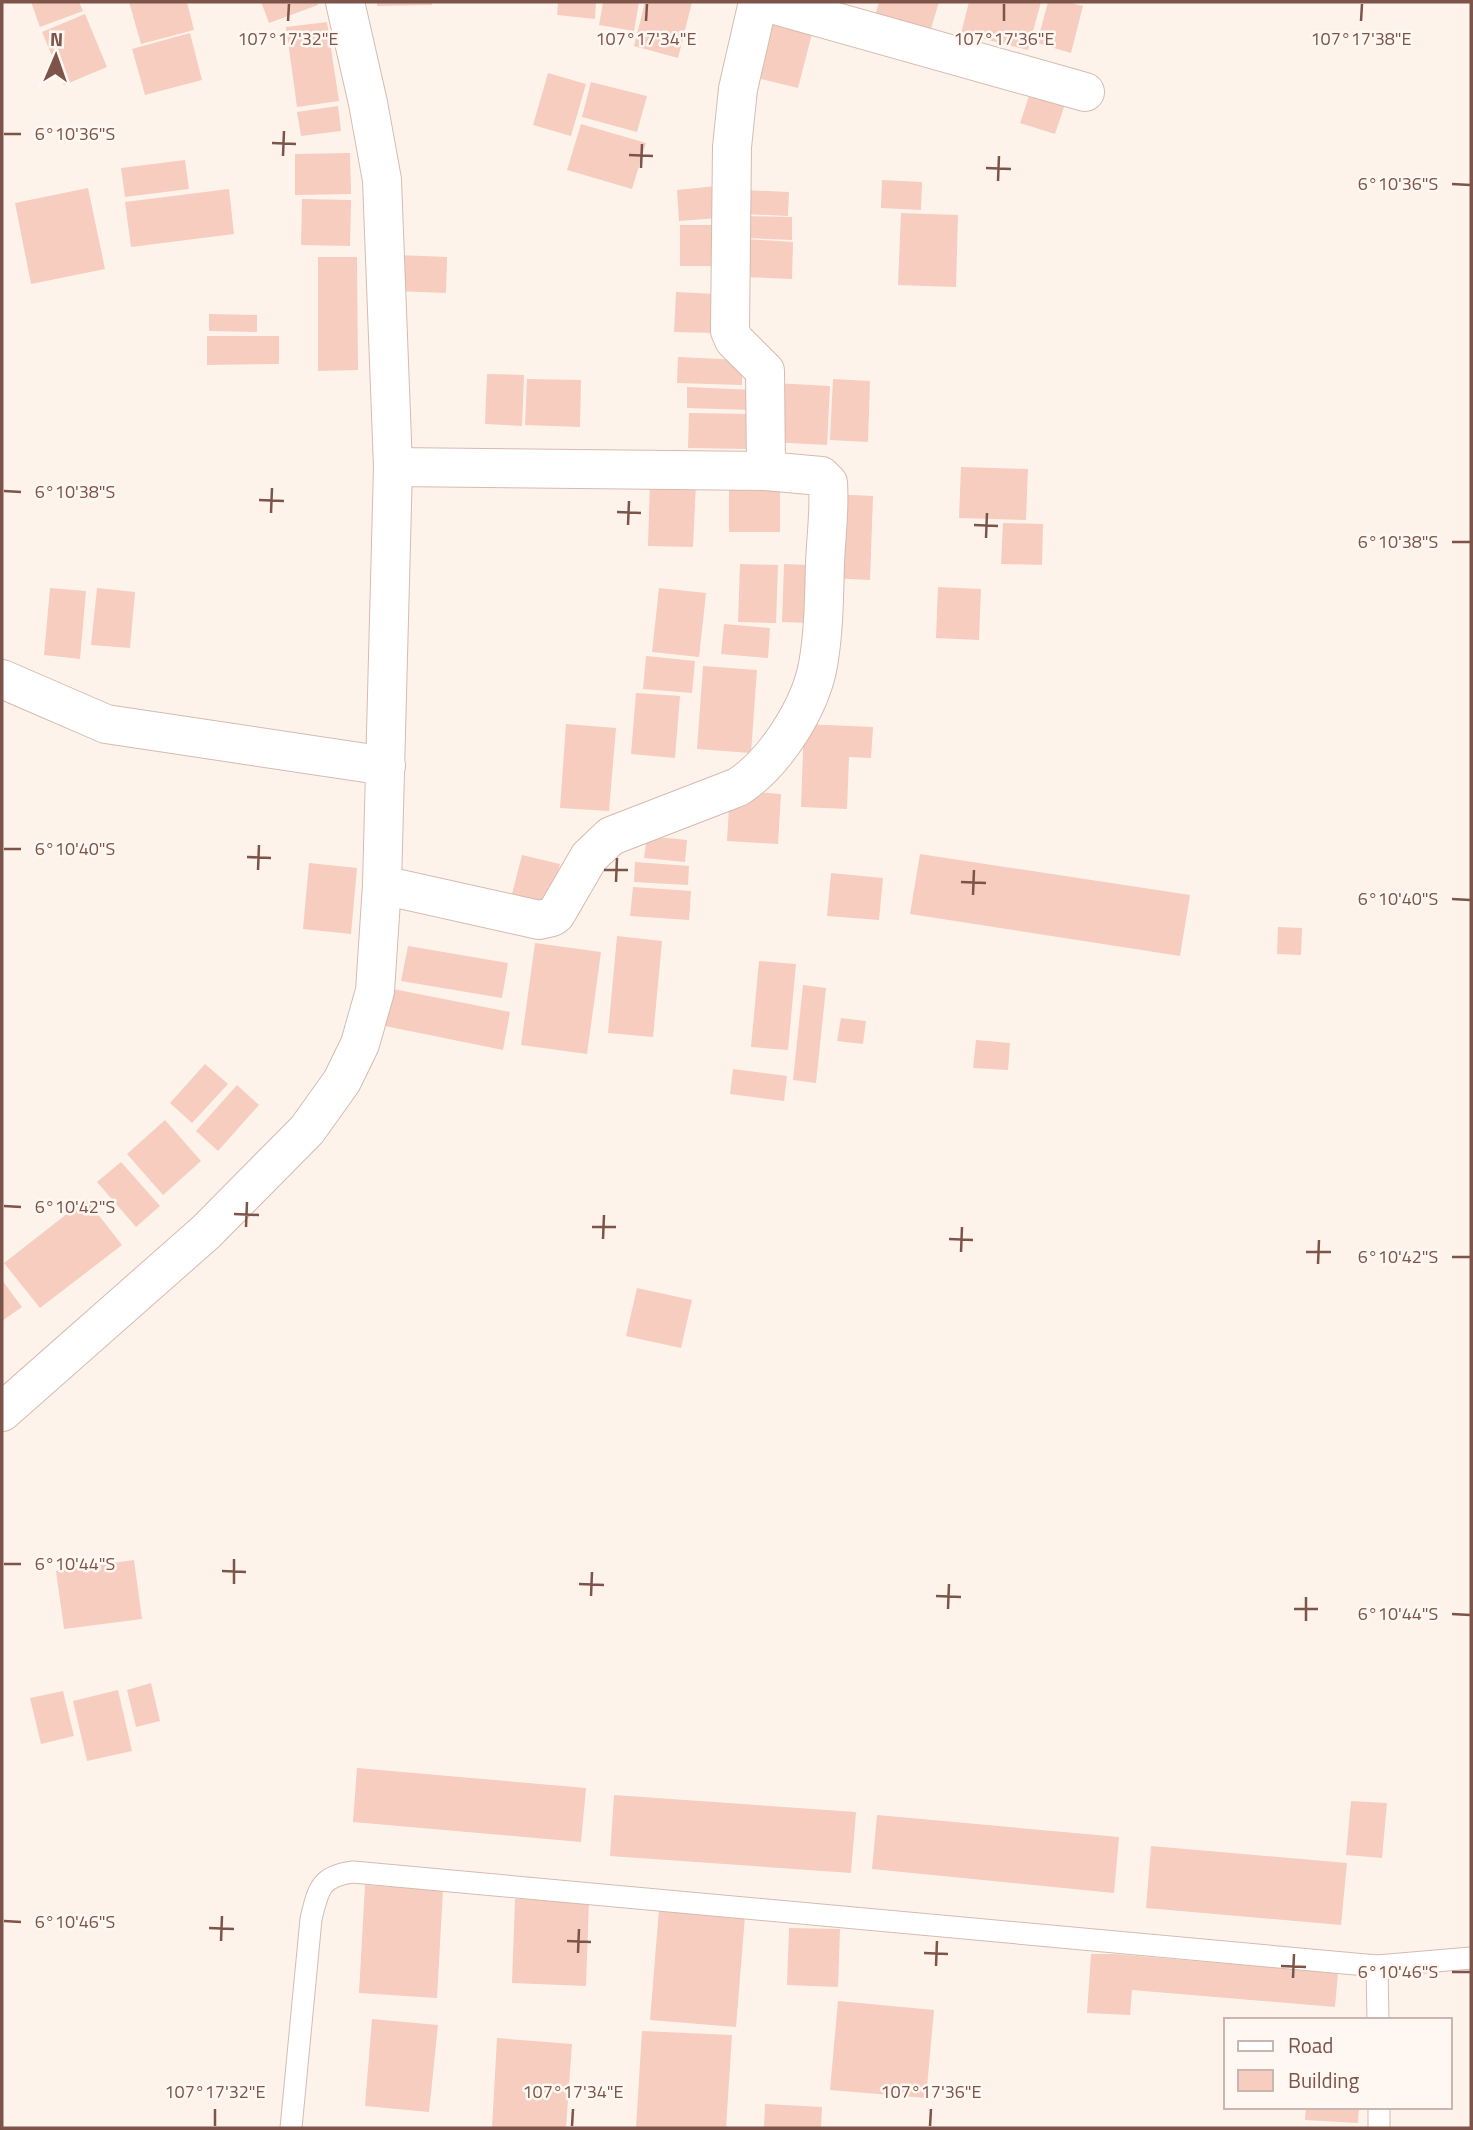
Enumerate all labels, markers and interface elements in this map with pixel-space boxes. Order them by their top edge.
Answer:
north arrow [21,21,91,91]
text: N [50,24,64,53]
text: 107°17'32"E [237,25,339,52]
text: 107°17'34"E [595,25,697,52]
text: 107°17'36"E [953,25,1055,52]
text: 107°17'38"E [1310,25,1412,52]
text: 6°10'36"S [35,120,115,147]
text: 6°10'36"S [1358,170,1438,197]
text: 6°10'38"S [35,478,115,505]
text: 6°10'38"S [1358,528,1438,555]
text: 6°10'40"S [35,835,115,862]
text: 6°10'40"S [1358,885,1438,912]
text: 6°10'42"S [35,1193,115,1220]
text: 6°10'42"S [1358,1243,1438,1270]
text: 6°10'44"S [35,1550,115,1577]
text: 6°10'44"S [1358,1600,1438,1627]
text: 6°10'46"S [35,1908,115,1935]
text: 6°10'46"S [1358,1958,1438,1985]
legend [1224,2018,1452,2109]
text: Road [1288,2029,1333,2061]
text: Building [1288,2064,1360,2096]
text: 107°17'32"E [164,2078,266,2105]
text: 107°17'34"E [522,2078,624,2105]
text: 107°17'36"E [880,2078,982,2105]

